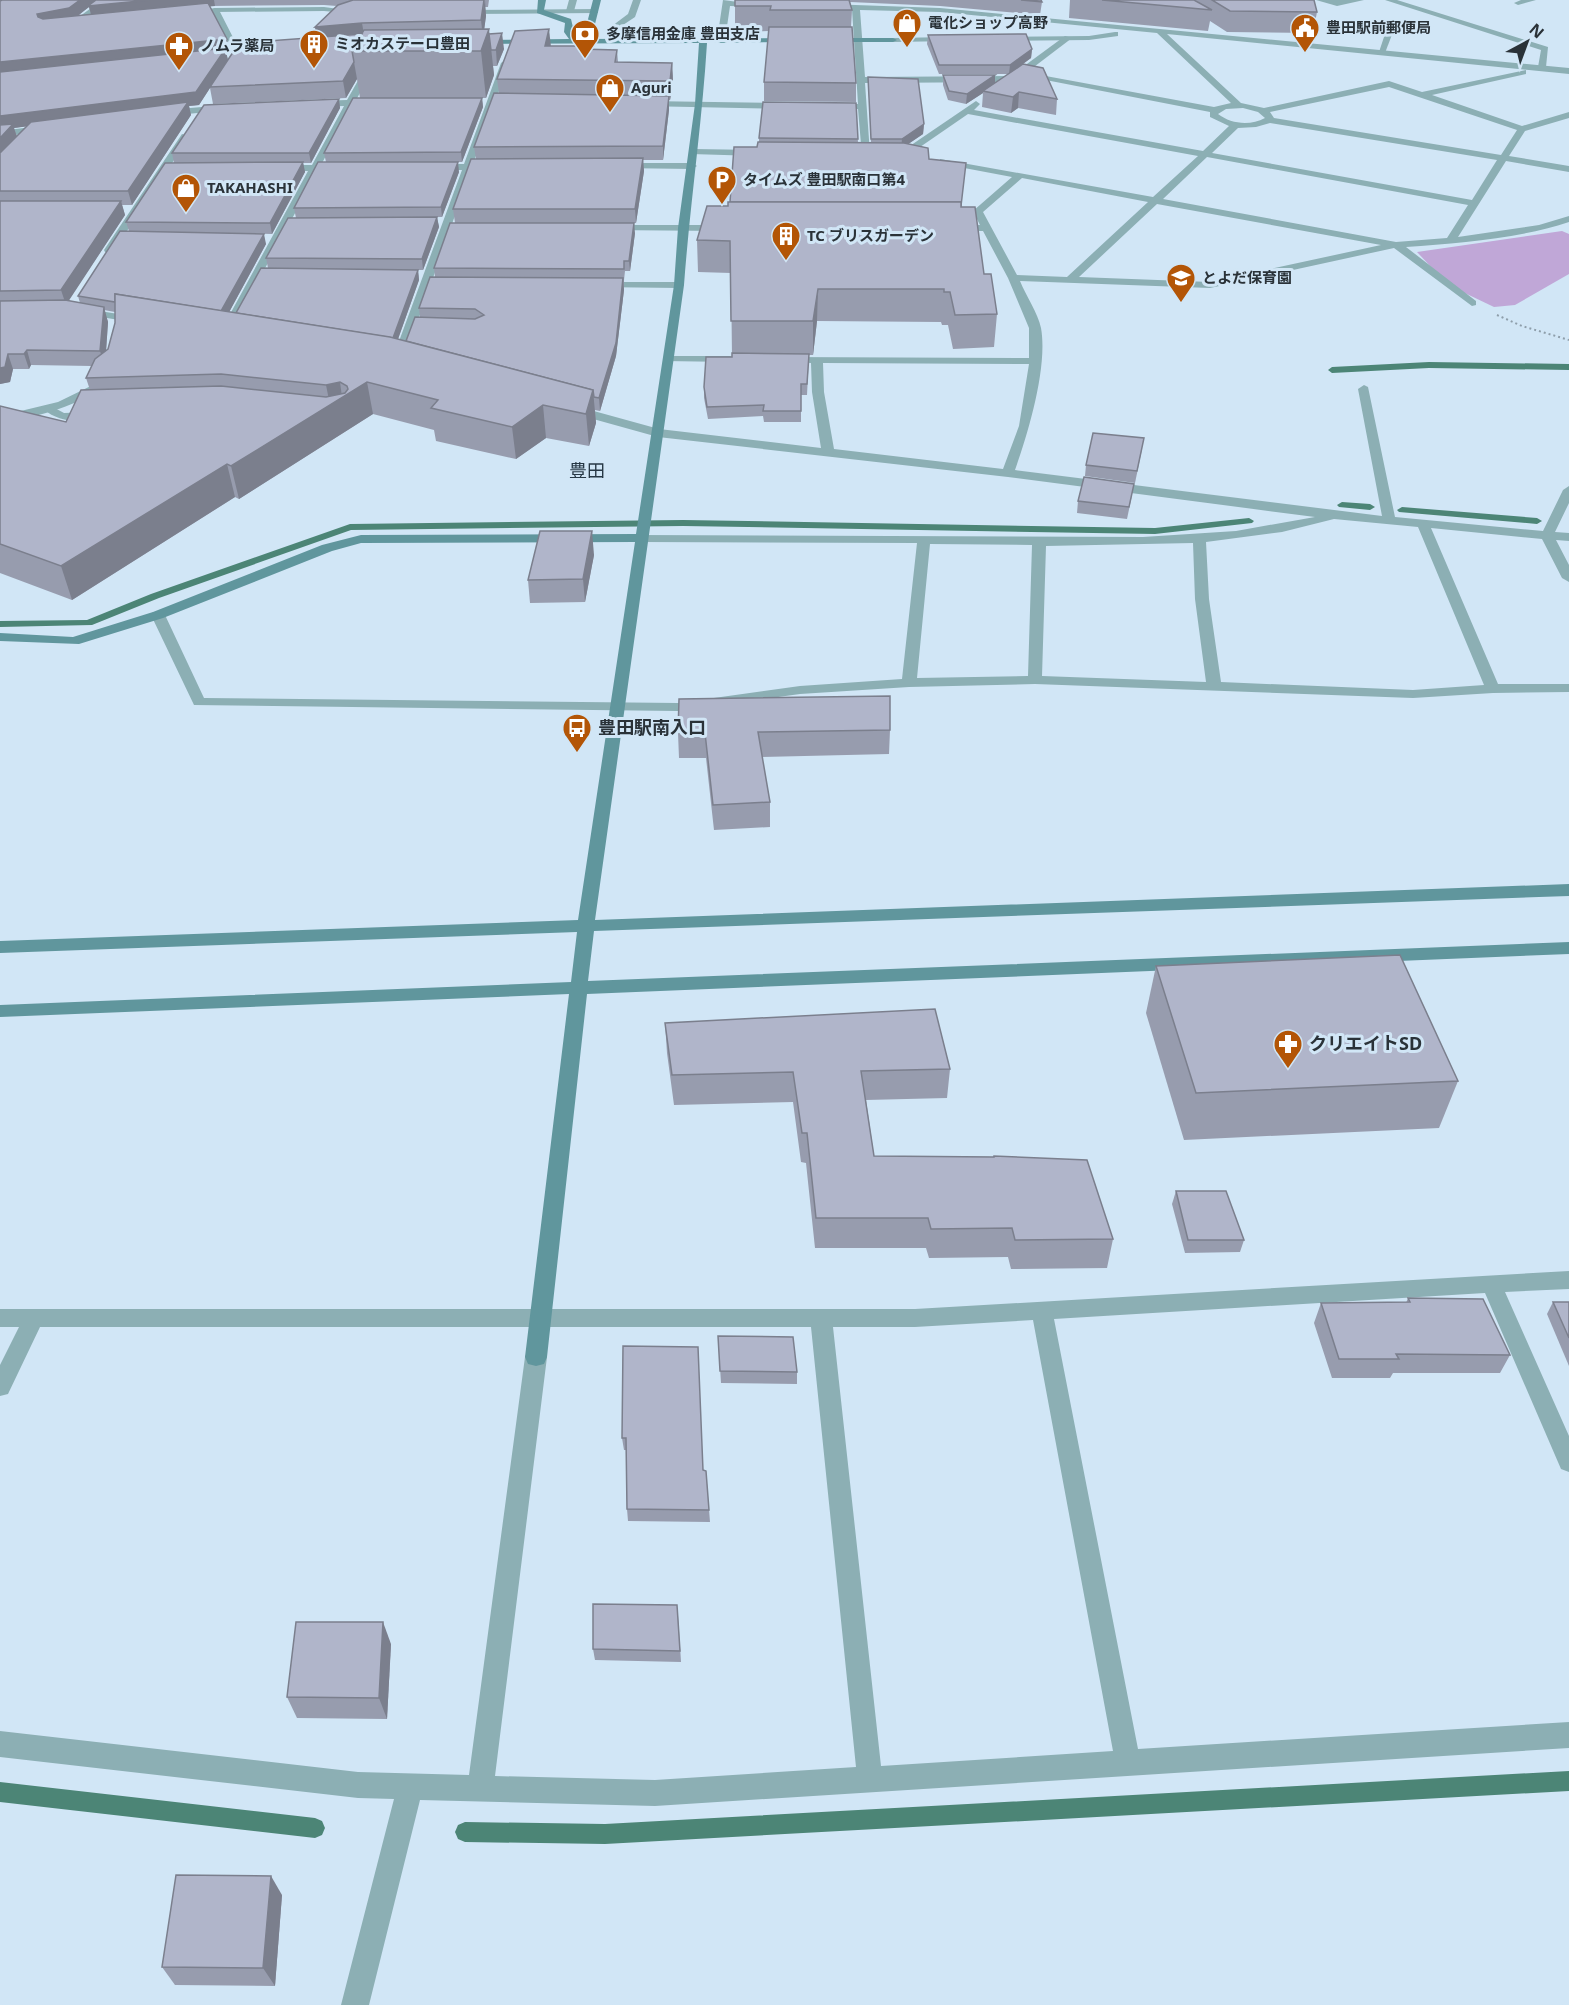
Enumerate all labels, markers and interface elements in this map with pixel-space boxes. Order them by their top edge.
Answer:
shop icon: 電化ショップ高野 [891,7,923,49]
place label: 電化ショップ高野 [928,12,1048,32]
public building icon: 豊田駅前郵便局 [1289,12,1321,54]
north arrow [1497,12,1557,72]
place label: 豊田駅前郵便局 [1326,17,1431,37]
bank icon: 多摩信用金庫 豊田支店 [569,18,601,60]
text: N [1525,18,1549,43]
place label: 多摩信用金庫 豊田支店 [606,23,760,43]
building icon: ミオカステーロ豊田 [298,28,330,70]
pharmacy icon: ノムラ薬局 [163,30,195,72]
place label: ミオカステーロ豊田 [335,33,470,53]
place label: ノムラ薬局 [200,35,274,55]
shop icon: Aguri [594,72,626,114]
place label: Aguri [631,77,672,97]
parking icon: タイムズ 豊田駅南口第4 [706,164,738,206]
place label: タイムズ 豊田駅南口第4 [743,169,906,189]
shop icon: TAKAHASHI [170,172,202,214]
place label: TAKAHASHI [207,177,293,197]
building icon: TC ブリスガーデン [770,220,802,262]
place label: TC ブリスガーデン [807,225,934,245]
school or university icon: とよだ保育園 [1165,262,1197,304]
place label: とよだ保育園 [1202,267,1292,287]
district label: 豊田 [569,458,605,482]
bus stop icon: 豊田駅南入口 [561,712,593,754]
place label: 豊田駅南入口 [598,715,706,739]
pharmacy icon: クリエイトSD [1272,1028,1304,1070]
place label: クリエイトSD [1309,1031,1422,1055]

